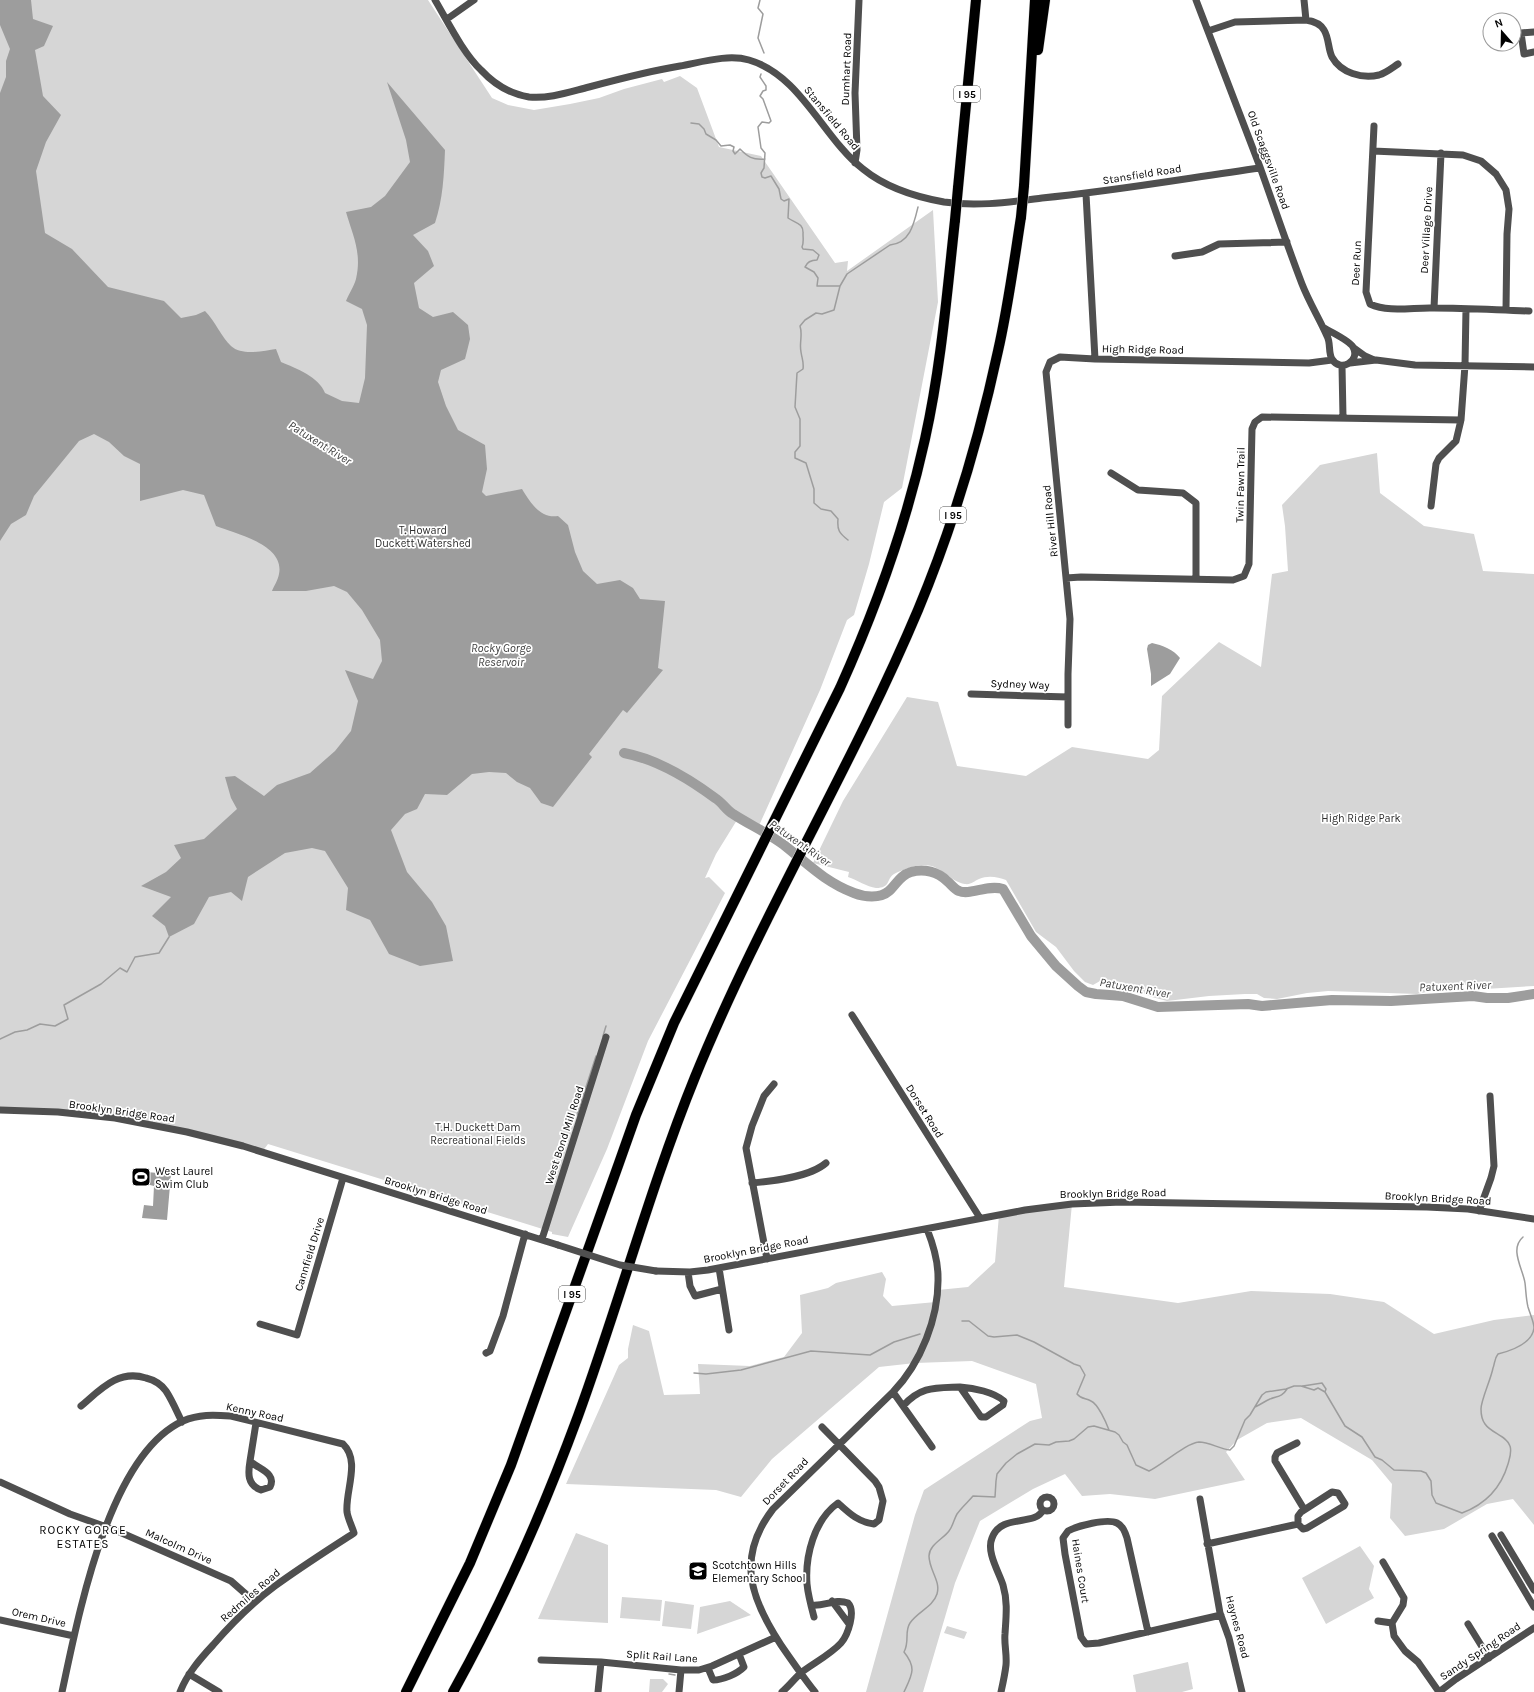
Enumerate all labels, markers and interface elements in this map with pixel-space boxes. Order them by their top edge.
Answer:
north arrow [1482,12,1522,52]
text: N [1493,16,1505,31]
street label: Dumhart Road [839,32,854,106]
street label: Stansfield Road [801,84,862,153]
road number: I 95 [954,86,980,102]
street label: Old Scaggsville Road [1245,109,1293,211]
street label: Stansfield Road [1102,162,1182,187]
street label: Deer Village Drive [1418,186,1435,274]
street label: Deer Run [1349,240,1364,286]
street label: High Ridge Road [1102,342,1184,357]
water label: Patuxent River [286,418,355,468]
street label: Twin Fawn Trail [1233,447,1248,523]
street label: River Hill Road [1040,484,1061,558]
road number: I 95 [940,507,966,523]
park label: T. Howard Duckett Watershed [375,524,471,550]
water label: Rocky Gorge Reservoir [471,641,532,669]
street label: Sydney Way [990,677,1050,692]
park label: High Ridge Park [1321,812,1401,825]
water label: Patuxent River [767,817,834,870]
water label: Patuxent River [1098,975,1172,1001]
water label: Patuxent River [1419,978,1492,994]
street label: Dorset Road [903,1082,946,1140]
street label: West Bond Mill Road [542,1084,587,1186]
street label: Brooklyn Bridge Road [68,1098,176,1125]
park label: T.H. Duckett Dam Recreational Fields [430,1121,526,1147]
place label: West Laurel Swim Club [155,1165,213,1191]
sports icon: West Laurel Swim Club [130,1166,152,1188]
street label: Brooklyn Bridge Road [383,1174,489,1217]
street label: Brooklyn Bridge Road [1059,1186,1167,1201]
street label: Brooklyn Bridge Road [1384,1189,1492,1208]
street label: Cannfield Drive [292,1215,327,1293]
street label: Brooklyn Bridge Road [702,1233,810,1266]
road number: I 95 [559,1286,585,1302]
street label: Kenny Road [225,1400,285,1425]
street label: Dorset Road [760,1455,811,1508]
district label: ROCKY GORGE ESTATES [39,1523,127,1551]
street label: Malcolm Drive [143,1526,215,1567]
street label: Haines Court [1069,1538,1092,1604]
place label: Scotchtown Hills Elementary School [712,1559,805,1585]
school or university icon: Scotchtown Hills Elementary School [687,1560,709,1582]
street label: Redmiles Road [218,1566,283,1625]
street label: Haynes Road [1223,1594,1252,1660]
street label: Orem Drive [10,1605,68,1630]
street label: Sandy Spring Road [1437,1620,1523,1683]
street label: Split Rail Lane [626,1648,698,1665]

